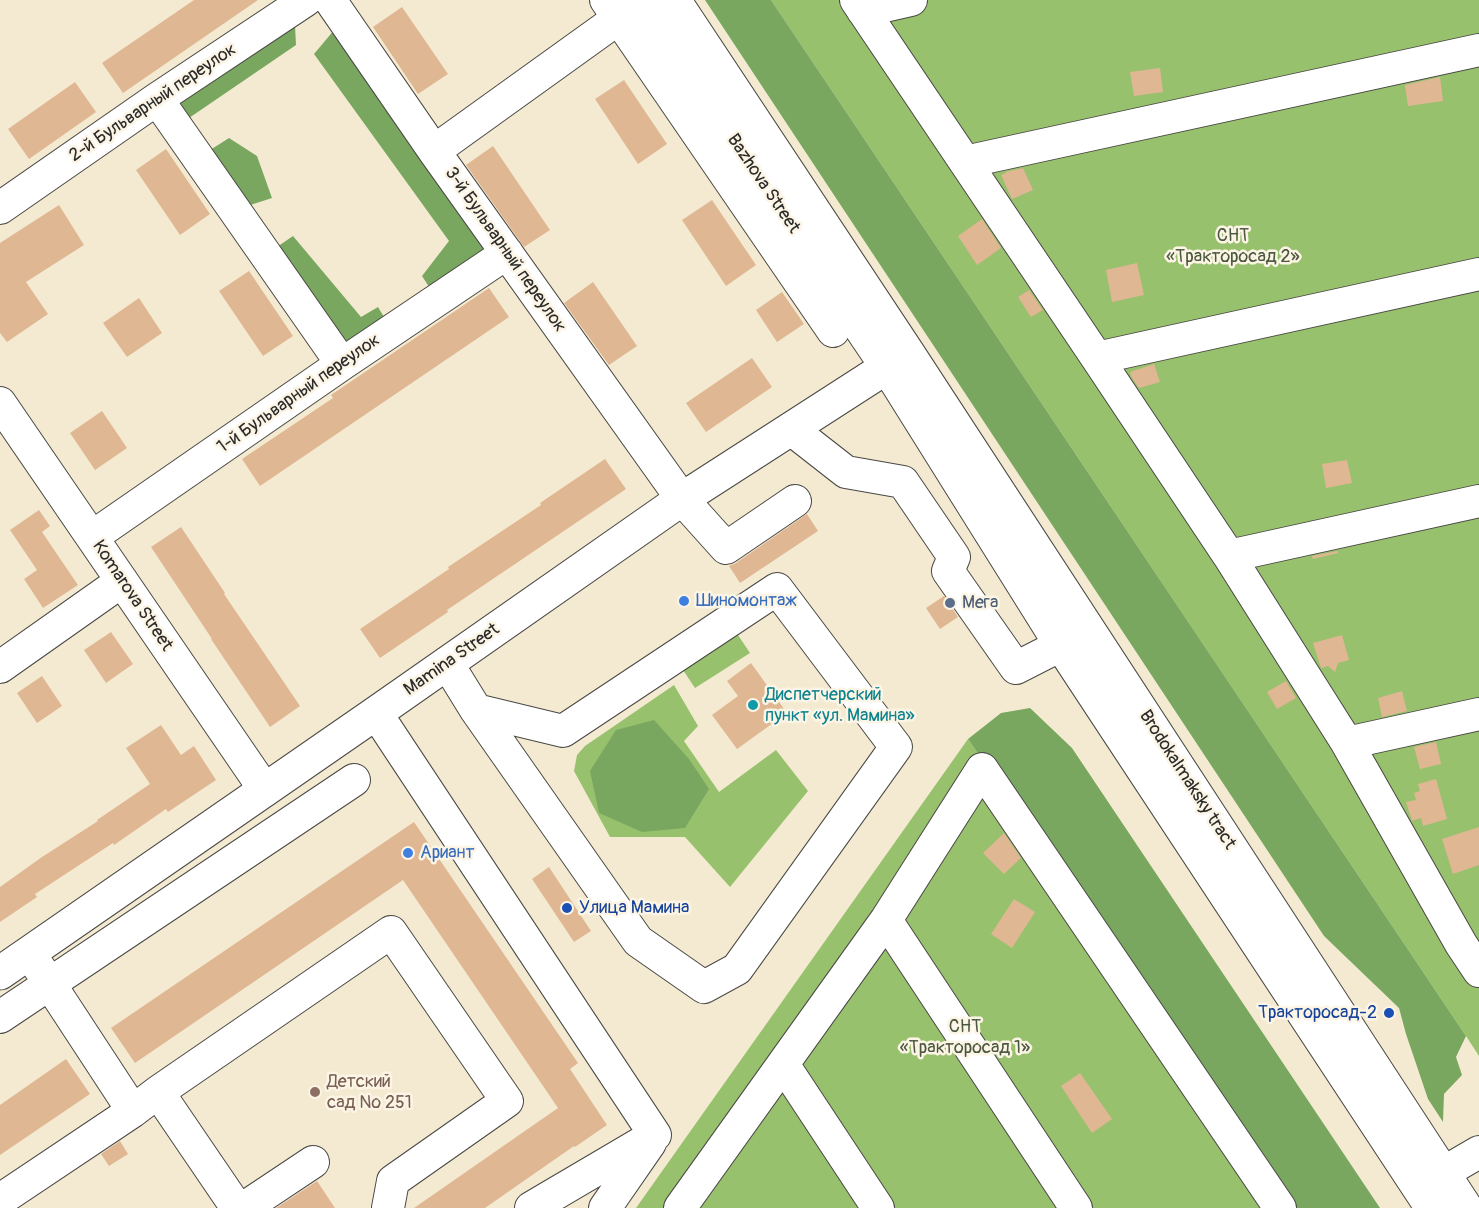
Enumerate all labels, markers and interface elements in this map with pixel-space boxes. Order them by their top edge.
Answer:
street label: 2-й Бульварный переулок [65,39,241,167]
street label: Bazhova Street [722,130,804,238]
street label: 3-й Бульварный переулок [440,163,570,337]
park label: СНТ «Тракторосад 2» [1166,225,1300,268]
street label: 1-й Бульварный переулок [213,330,385,458]
street label: Komarova Street [87,536,177,656]
place label: Шиномонтаж [696,590,797,612]
place label: Мега [962,592,998,614]
marker: Шиномонтаж [677,594,691,608]
marker: Мега [943,596,957,610]
street label: Mamina Street [400,619,504,701]
place label: Диспетчерский пункт «ул. Мамина» [765,684,915,726]
marker: Диспетчерский пункт «ул. Мамина» [746,698,760,712]
street label: Brodokalmaksky tract [1134,706,1240,854]
place label: Ариант [420,842,475,864]
marker: Ариант [401,846,415,860]
place label: Улица Мамина [579,897,689,919]
marker: Улица Мамина [560,901,574,915]
place label: Тракторосад-2 [1258,1002,1377,1024]
marker: Тракторосад-2 [1382,1006,1396,1020]
park label: СНТ «Тракторосад 1» [900,1016,1030,1058]
place label: Детский сад № 251 [327,1071,412,1114]
marker: Детский сад № 251 [308,1085,322,1099]

